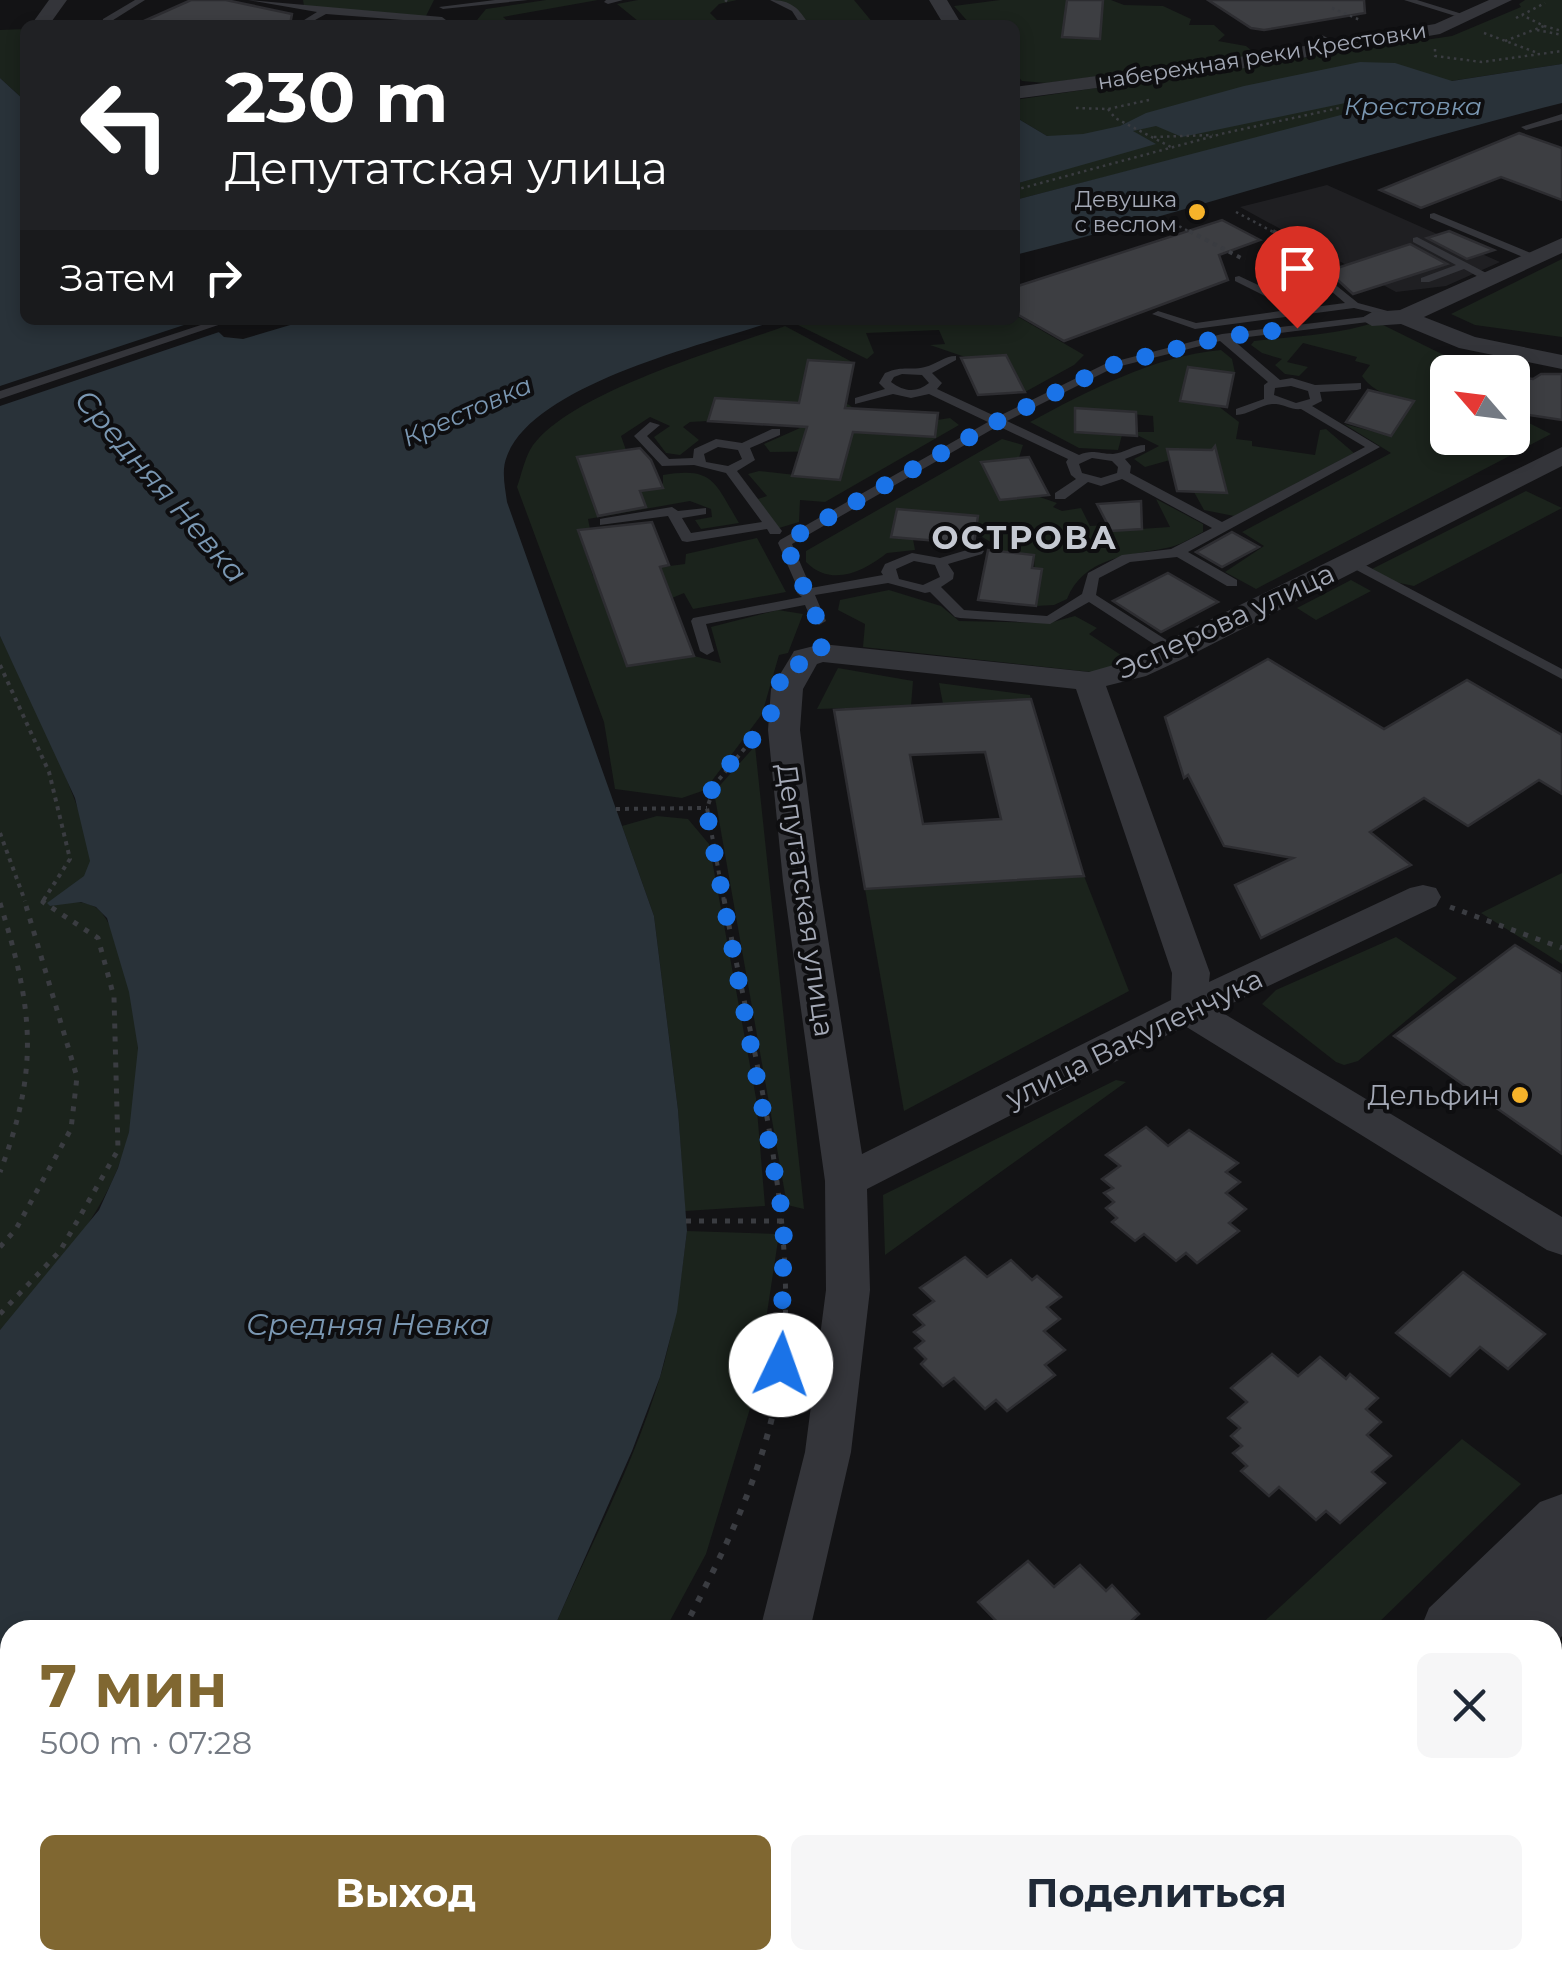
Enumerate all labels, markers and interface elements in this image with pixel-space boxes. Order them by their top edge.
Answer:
street label: набережная реки Крестовки [1096,17,1428,95]
text: 230 m [225,54,449,140]
icon: left [60,60,190,190]
water label: Крестовка [1344,91,1482,121]
text: Депутатская улица [225,140,668,195]
place label: Девушка с веслом [1075,186,1177,238]
marker: Девушка с веслом [1186,201,1208,223]
pin [1255,226,1340,329]
icon: arrive [1270,241,1325,296]
icon: right [196,250,251,305]
text: Затем [60,254,176,301]
north arrow [1430,355,1530,455]
map controls [1430,355,1530,455]
water label: Крестовка [398,369,536,453]
water label: Средняя Невка [67,382,255,590]
district label: ОСТРОВА [931,518,1119,557]
street label: Эсперова улица [1110,556,1340,686]
street label: Депутатская улица [770,761,842,1039]
street label: улица Вакуленчука [999,961,1268,1115]
place label: Дельфин [1368,1078,1500,1112]
marker: Дельфин [1509,1084,1531,1106]
water label: Средняя Невка [246,1306,490,1343]
position arrow [729,1313,833,1417]
text: 7 мин [40,1649,227,1722]
button: close [1417,1653,1522,1758]
text: 500 m · 07:28 [40,1723,252,1762]
button: Выход [40,1835,771,1950]
button: Поделиться [791,1835,1522,1950]

